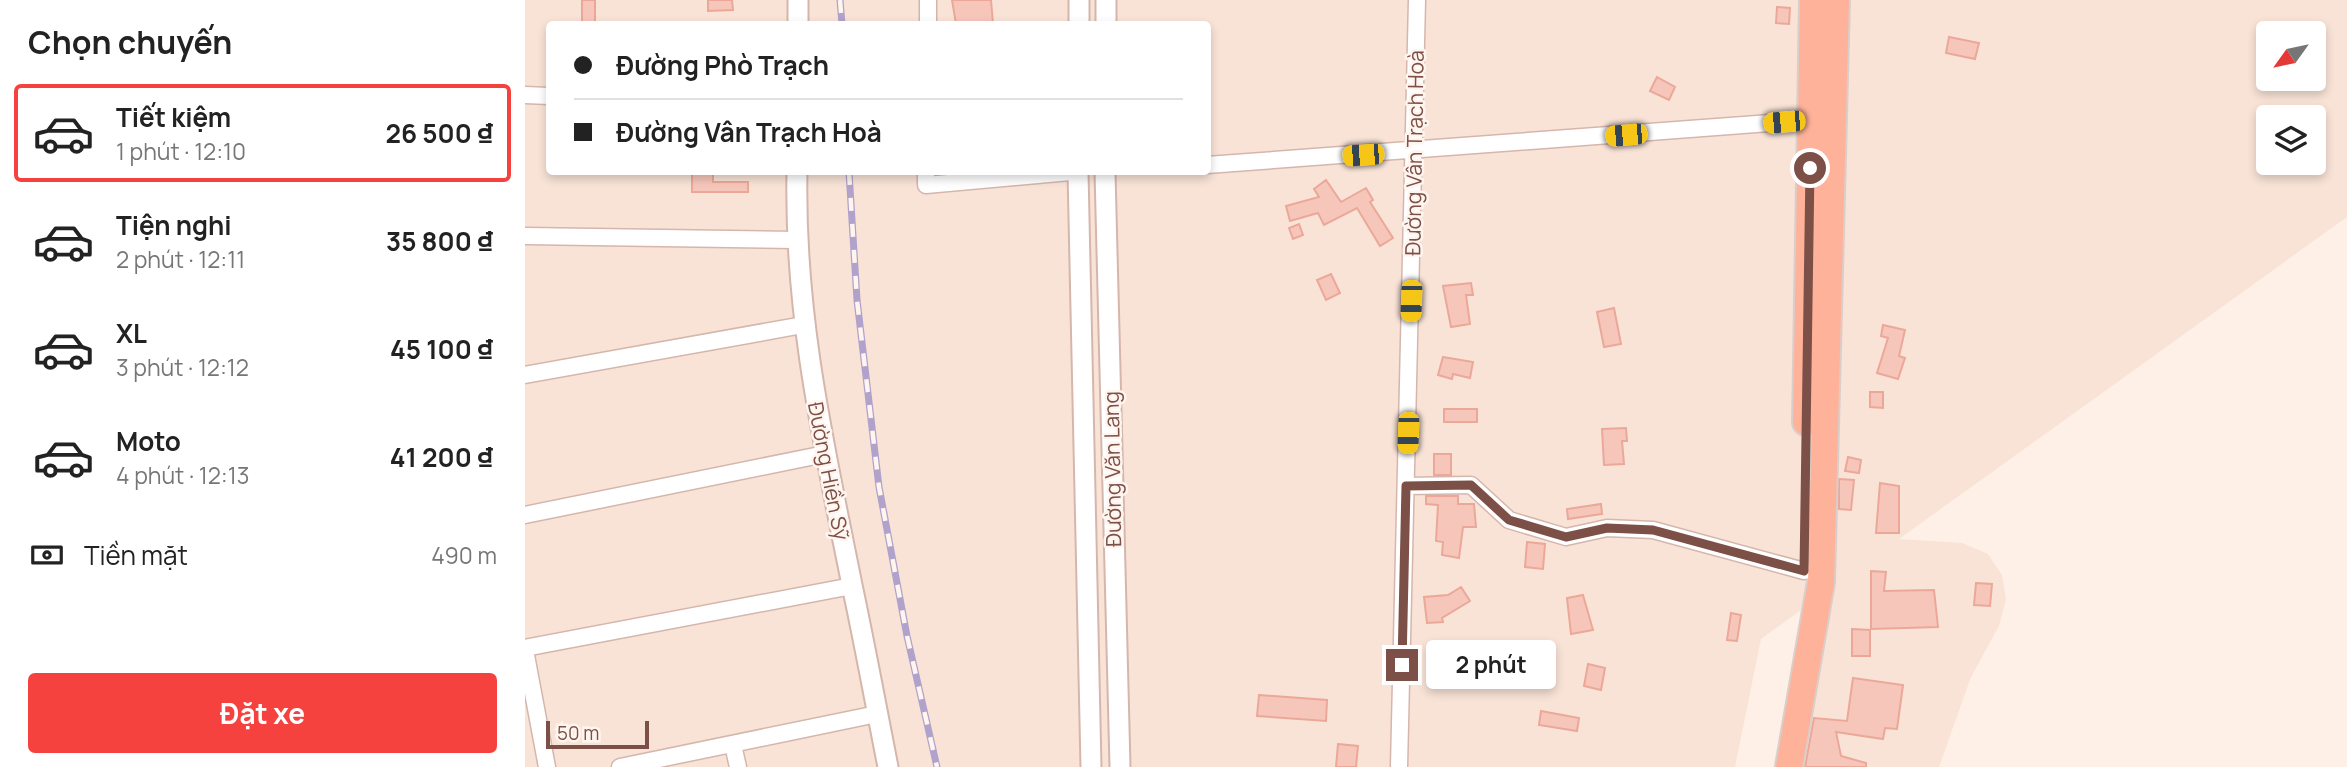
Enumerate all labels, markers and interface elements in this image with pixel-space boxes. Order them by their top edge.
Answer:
text: Chọn chuyến [28,20,232,64]
north arrow [2256,21,2326,91]
map controls [2256,21,2326,175]
text: Đường Phò Trạch [616,47,829,83]
street label: Đường Vân Trạch Hoà [1398,50,1430,256]
text: Tiết kiệm [116,99,231,135]
icon: car [32,102,95,165]
button: layers [2256,105,2326,175]
car [1763,110,1806,134]
text: Đường Vân Trạch Hoà [616,114,882,150]
text: 26 500 ₫ [385,115,493,151]
car [1605,123,1648,147]
text: 1 phút · 12:10 [116,135,246,167]
car [1342,143,1385,167]
route start [1794,152,1826,184]
text: Tiện nghi [116,207,232,243]
icon: car [32,210,95,273]
text: 35 800 ₫ [386,223,493,259]
text: 2 phút · 12:11 [116,243,245,275]
car [1400,280,1423,322]
text: XL [116,315,147,351]
icon: car [32,318,95,381]
text: 45 100 ₫ [390,331,493,367]
text: 3 phút · 12:12 [116,351,249,383]
street label: Đường Văn Lang [1097,391,1127,547]
street label: Đường Hiền Sỹ [802,400,856,542]
car [1397,412,1420,454]
text: Moto [116,423,181,459]
icon: car [32,426,95,489]
text: 41 200 ₫ [390,439,493,475]
text: 4 phút · 12:13 [116,459,249,491]
icon: cash [28,536,66,574]
text: Tiền mặt [84,537,188,573]
text: 490 m [431,539,497,571]
callout: 2 phút [1427,640,1556,690]
text: 2 phút [1455,648,1527,680]
route end [1386,649,1418,681]
button: Đặt xe [28,673,497,753]
scale bar [546,718,649,750]
text: 50 m [557,720,599,746]

